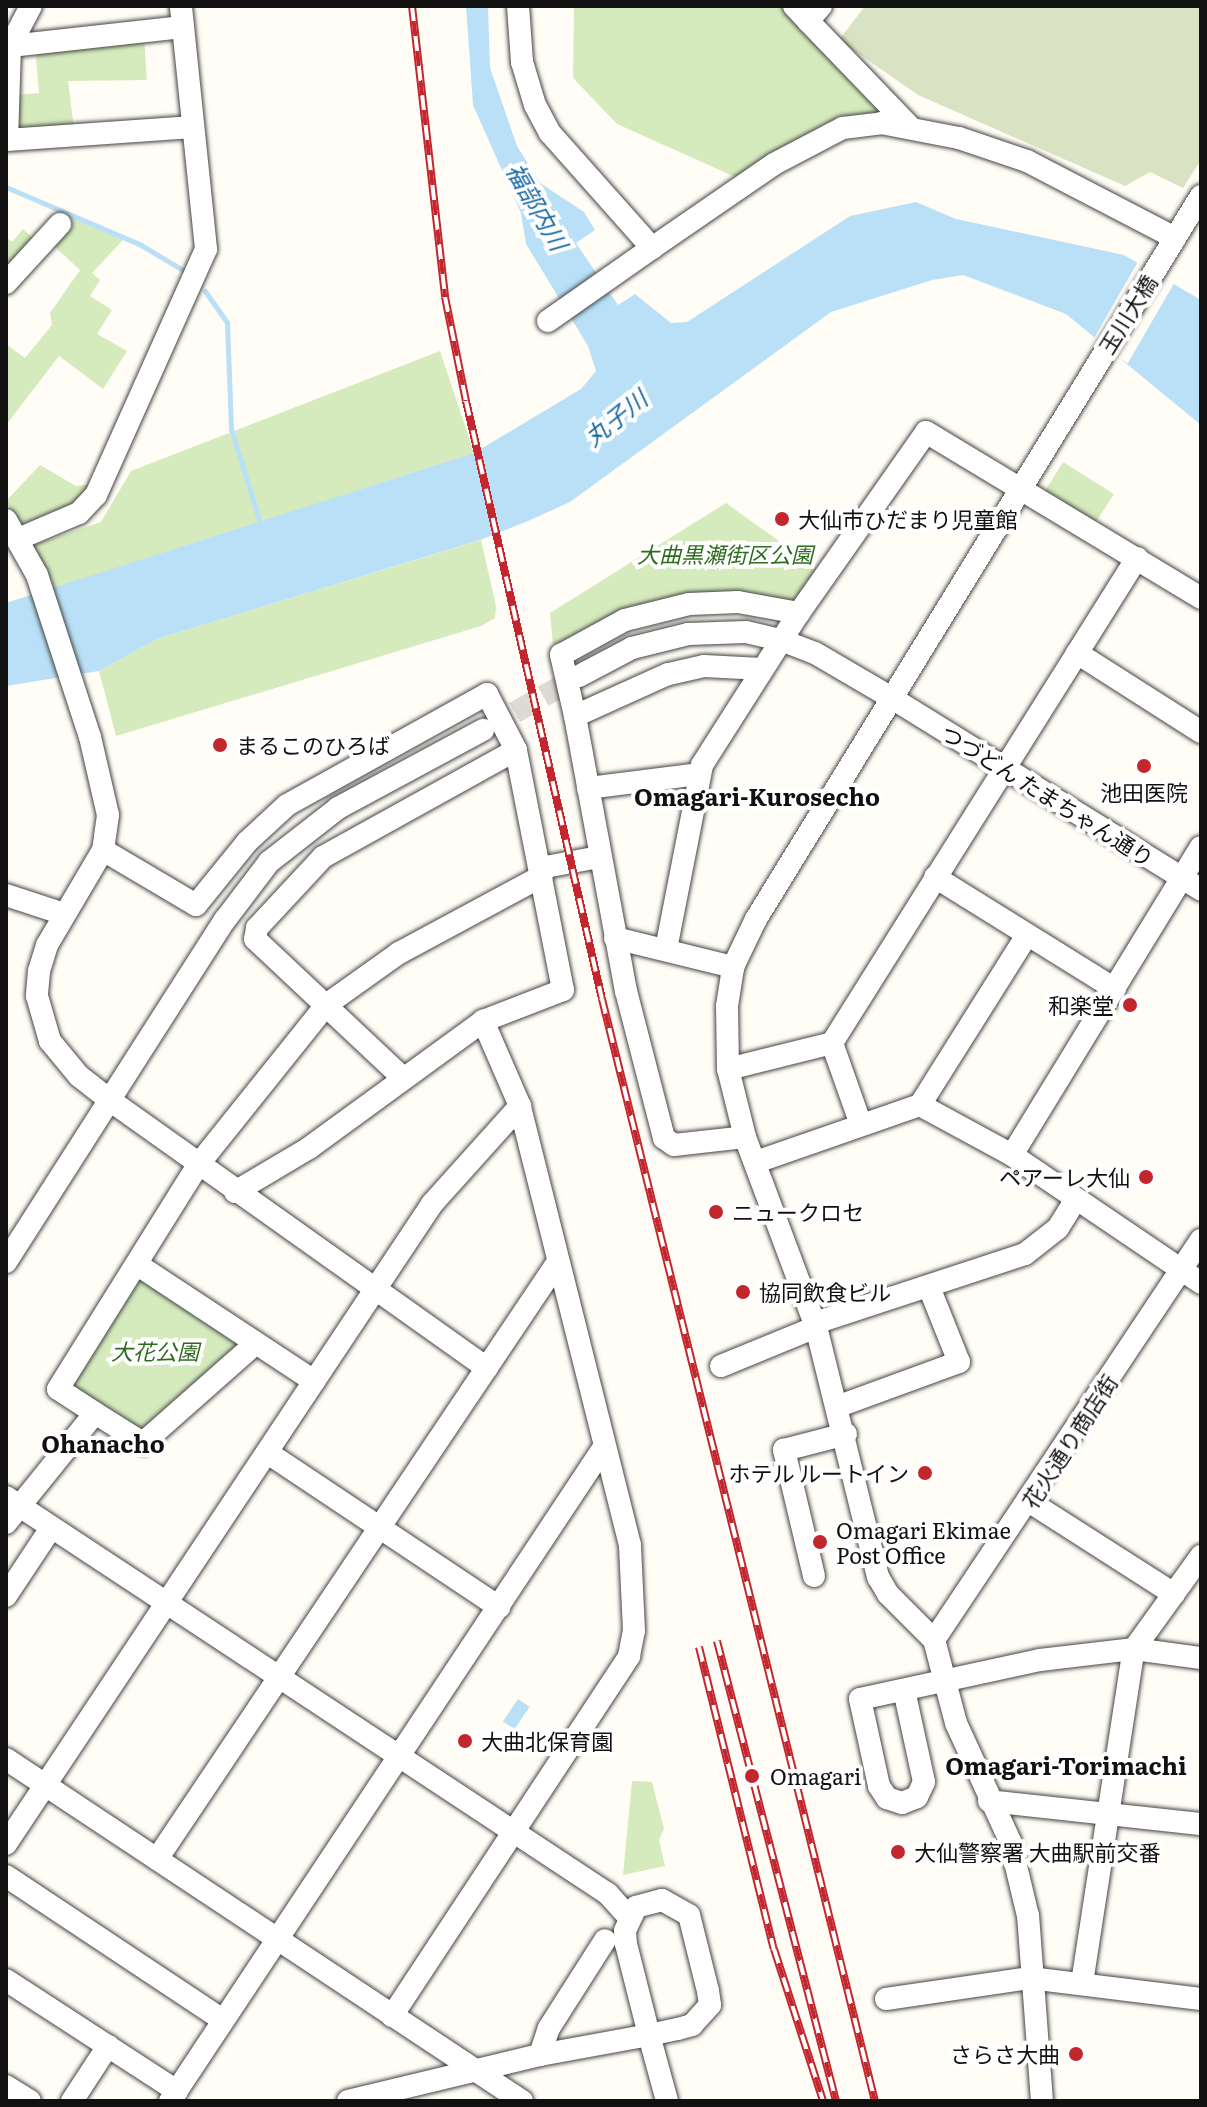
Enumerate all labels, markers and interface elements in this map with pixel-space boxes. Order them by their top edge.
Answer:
water label: 福部内川 [502,157,574,255]
street label: 玉川大橋 [1092,270,1162,358]
water label: 丸子川 [578,383,652,451]
place label: 大仙市ひだまり児童館 [798,506,1018,532]
marker: 大仙市ひだまり児童館 [773,510,791,528]
park label: 大曲黒瀬街区公園 [637,541,813,567]
street label: つづどん たまちゃん通り [937,719,1159,871]
place label: まるこのひろば [236,732,390,758]
marker: まるこのひろば [211,736,229,754]
marker: 池田医院 [1135,757,1153,775]
place label: 池田医院 [1100,779,1188,805]
district label: Omagari-Kurosecho [634,782,880,810]
place label: 和楽堂 [1048,992,1114,1018]
marker: 和楽堂 [1121,996,1139,1014]
place label: ペアーレ大仙 [999,1164,1130,1190]
marker: ペアーレ大仙 [1137,1168,1155,1186]
place label: ニュークロセ [732,1199,864,1225]
marker: ニュークロセ [707,1203,725,1221]
place label: 協同飲食ビル [759,1279,891,1305]
marker: 協同飲食ビル [734,1283,752,1301]
park label: 大花公園 [111,1338,199,1364]
street label: 花火通り商店街 [1016,1369,1122,1513]
district label: Ohanacho [41,1429,165,1457]
place label: ホテル ルートイン [729,1460,909,1486]
marker: ホテル ルートイン [916,1464,934,1482]
place label: Omagari Ekimae Post Office [836,1516,1011,1568]
marker: Omagari Ekimae Post Office [811,1533,829,1551]
place label: 大曲北保育園 [481,1728,613,1754]
marker: 大曲北保育園 [456,1732,474,1750]
district label: Omagari-Torimachi [945,1751,1187,1779]
place label: Omagari [770,1763,861,1789]
marker: Omagari [741,1765,763,1787]
place label: 大仙警察署 大曲駅前交番 [914,1839,1160,1865]
marker: 大仙警察署 大曲駅前交番 [889,1843,907,1861]
place label: さらさ大曲 [950,2041,1060,2067]
marker: さらさ大曲 [1067,2045,1085,2063]

